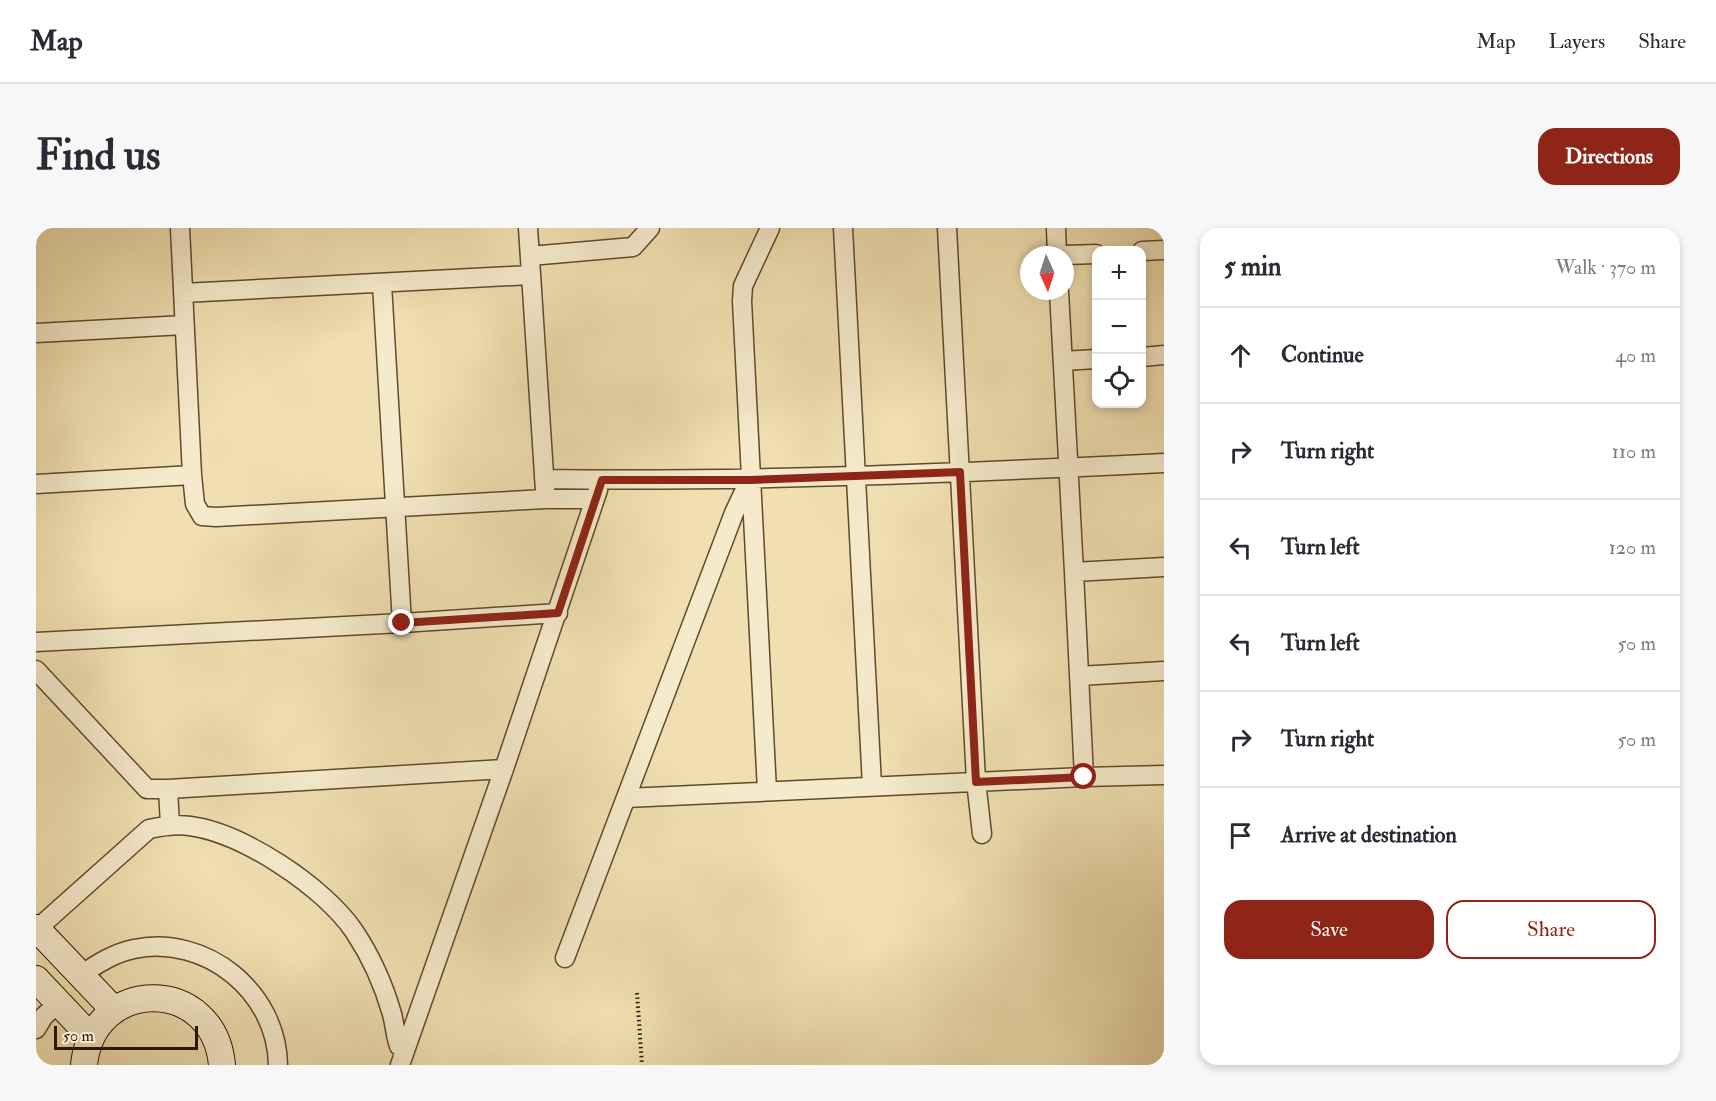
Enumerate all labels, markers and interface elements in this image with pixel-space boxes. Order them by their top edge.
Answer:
text: Map [30,24,83,59]
text: Map [1476,28,1516,55]
text: Layers [1549,28,1605,55]
text: Share [1638,28,1686,55]
button: Directions [1538,128,1680,185]
text: Find us [36,130,160,182]
north arrow [1020,246,1074,300]
map controls [1092,246,1146,408]
button: + [1092,246,1146,300]
text: 5 min [1224,251,1281,283]
text: Walk · 370 m [1555,255,1656,280]
button: − [1092,300,1146,354]
icon: ahead [1224,339,1257,372]
text: Continue [1281,341,1364,369]
text: 40 m [1615,343,1656,368]
button: locate [1092,354,1146,408]
icon: right [1224,435,1257,468]
text: Turn right [1281,437,1374,465]
text: 110 m [1612,439,1656,464]
icon: left [1224,531,1257,564]
text: Turn left [1281,533,1360,561]
text: 120 m [1609,535,1656,560]
route end [388,609,414,635]
icon: left [1224,627,1257,660]
text: Turn left [1281,629,1360,657]
text: 50 m [1617,631,1656,656]
icon: right [1224,723,1257,756]
text: Turn right [1281,725,1374,753]
text: 50 m [1617,727,1656,752]
route start [1070,763,1096,789]
icon: arrive [1224,819,1257,852]
text: Arrive at destination [1281,821,1457,849]
button: Save [1224,900,1434,959]
button: Share [1446,900,1656,959]
scale bar [54,1023,198,1050]
text: 50 m [63,1026,94,1046]

